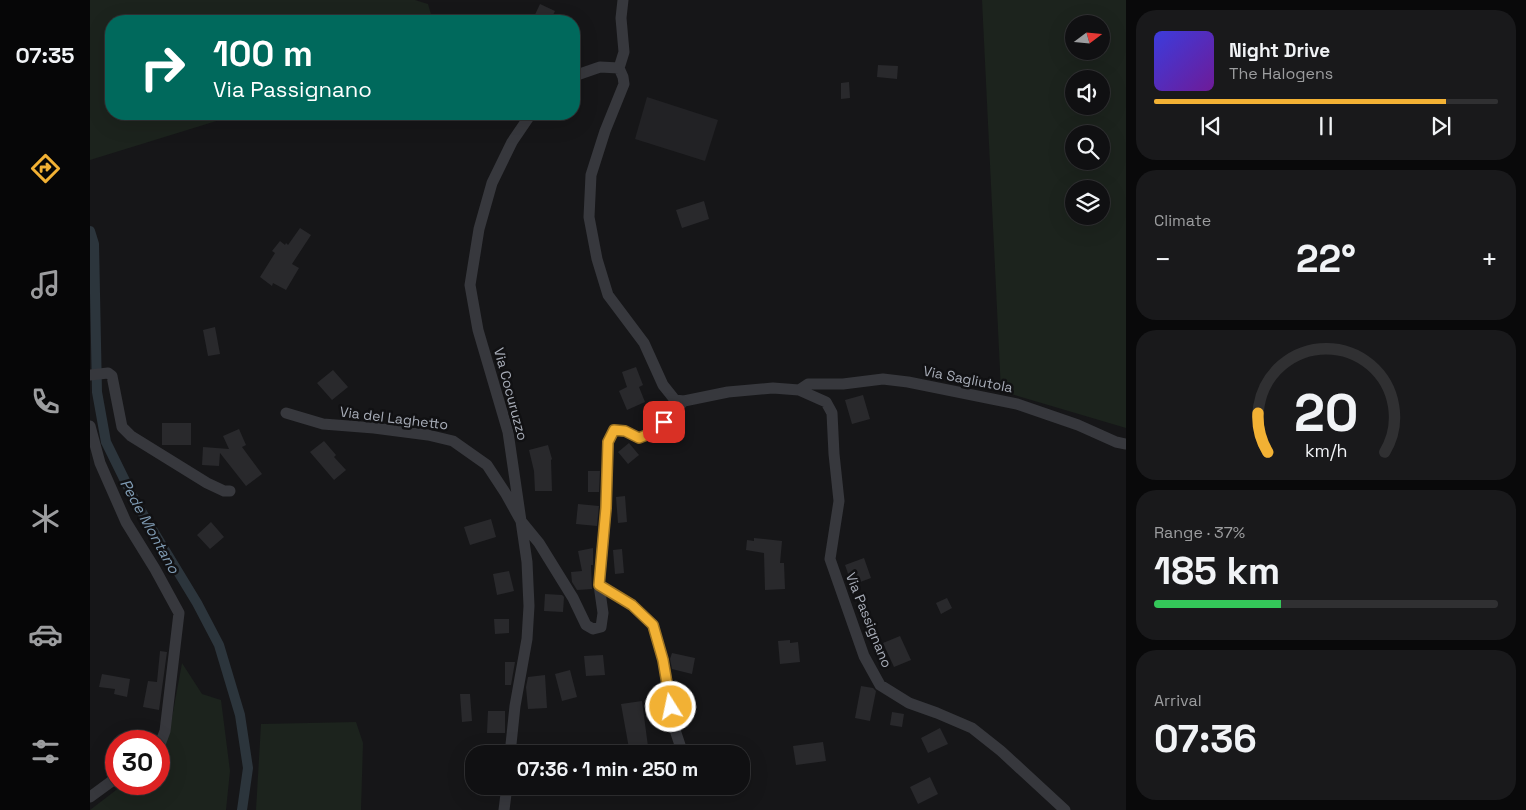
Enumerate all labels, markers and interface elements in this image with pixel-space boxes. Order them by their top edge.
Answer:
north arrow [1065,15,1110,60]
map controls [1065,15,1110,225]
text: 100 m [213,32,313,76]
icon: right [130,35,195,100]
text: Night Drive [1229,38,1330,63]
text: 07:35 [15,41,75,69]
text: The Halogens [1229,63,1333,84]
button: sound [1065,70,1110,115]
text: Via Passignano [213,75,372,103]
icon: previous [1197,112,1225,140]
icon: pause [1312,112,1340,140]
icon: next [1427,112,1455,140]
button: search [1065,125,1110,170]
icon: directions [28,151,63,186]
button: layers [1065,180,1110,225]
text: Climate [1154,210,1211,231]
text: 22° [1296,235,1356,283]
text: − [1154,241,1171,277]
text: + [1481,241,1498,277]
icon: music [28,267,63,302]
street label: Via Cocuruzzo [490,346,532,442]
street label: Via Sagliutola [922,361,1014,397]
text: 20 [1294,380,1358,446]
icon: phone [28,384,63,419]
pin [643,401,685,443]
street label: Via del Laghetto [339,402,449,434]
icon: arrive [650,408,678,436]
text: km/h [1305,439,1347,462]
water label: Pede Montano [116,475,184,577]
icon: climate [28,501,63,536]
text: Range · 37% [1154,522,1245,543]
text: 185 km [1154,547,1280,595]
street label: Via Passignano [842,570,896,670]
icon: car [28,617,63,652]
position arrow [644,680,696,732]
text: Arrival [1154,690,1202,711]
text: 07:36 [1154,715,1257,763]
speed limit sign: 30 [105,730,170,795]
icon: filters [28,734,63,769]
text: 07:36 · 1 min · 250 m [517,757,698,782]

